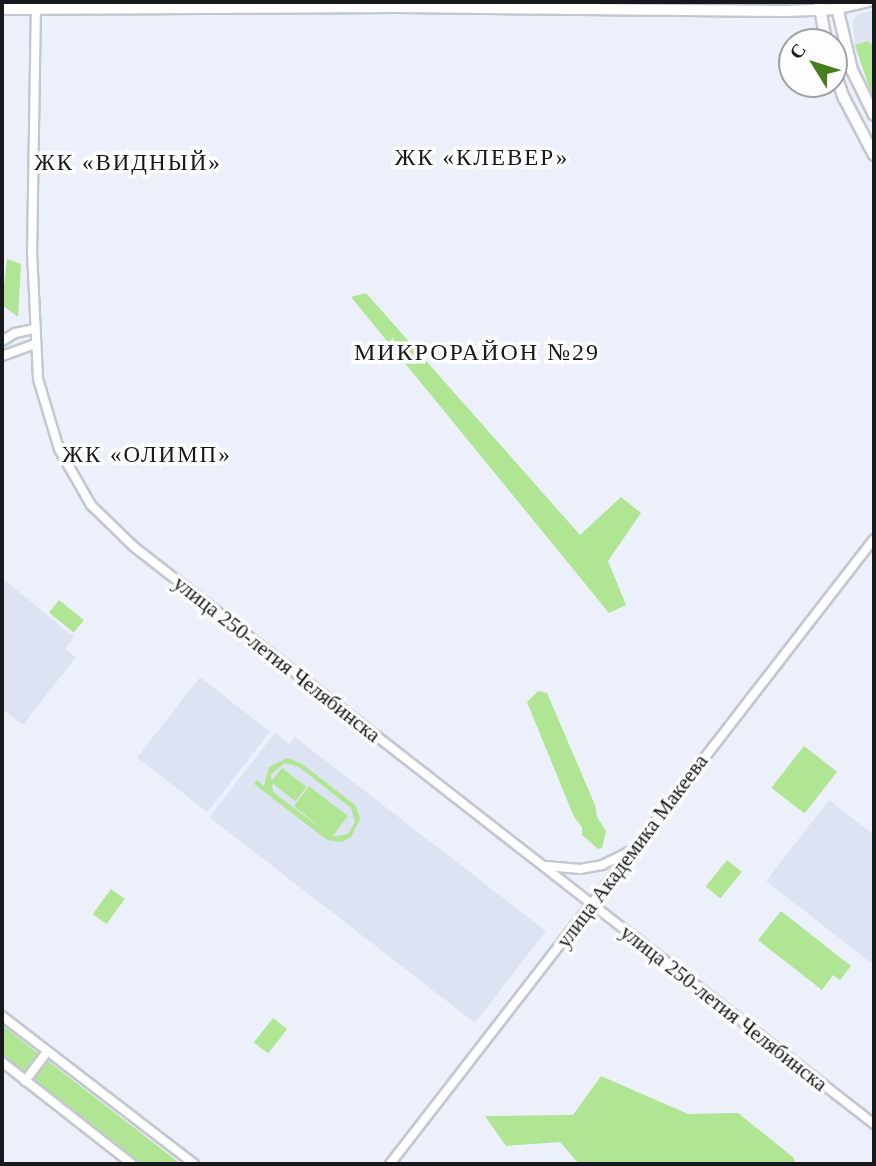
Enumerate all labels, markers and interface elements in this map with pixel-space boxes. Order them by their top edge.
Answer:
north arrow [778,28,848,98]
text: С [785,39,810,63]
district label: ЖК «КЛЕВЕР» [396,144,568,172]
district label: ЖК «ВИДНЫЙ» [36,149,220,177]
district label: МИКРОРАЙОН №29 [356,339,598,367]
district label: ЖК «ОЛИМП» [64,441,230,469]
street label: улица 250-летия Челябинска [169,570,385,748]
street label: улица Академика Макеева [551,749,713,953]
street label: улица 250-летия Челябинска [616,919,832,1097]

